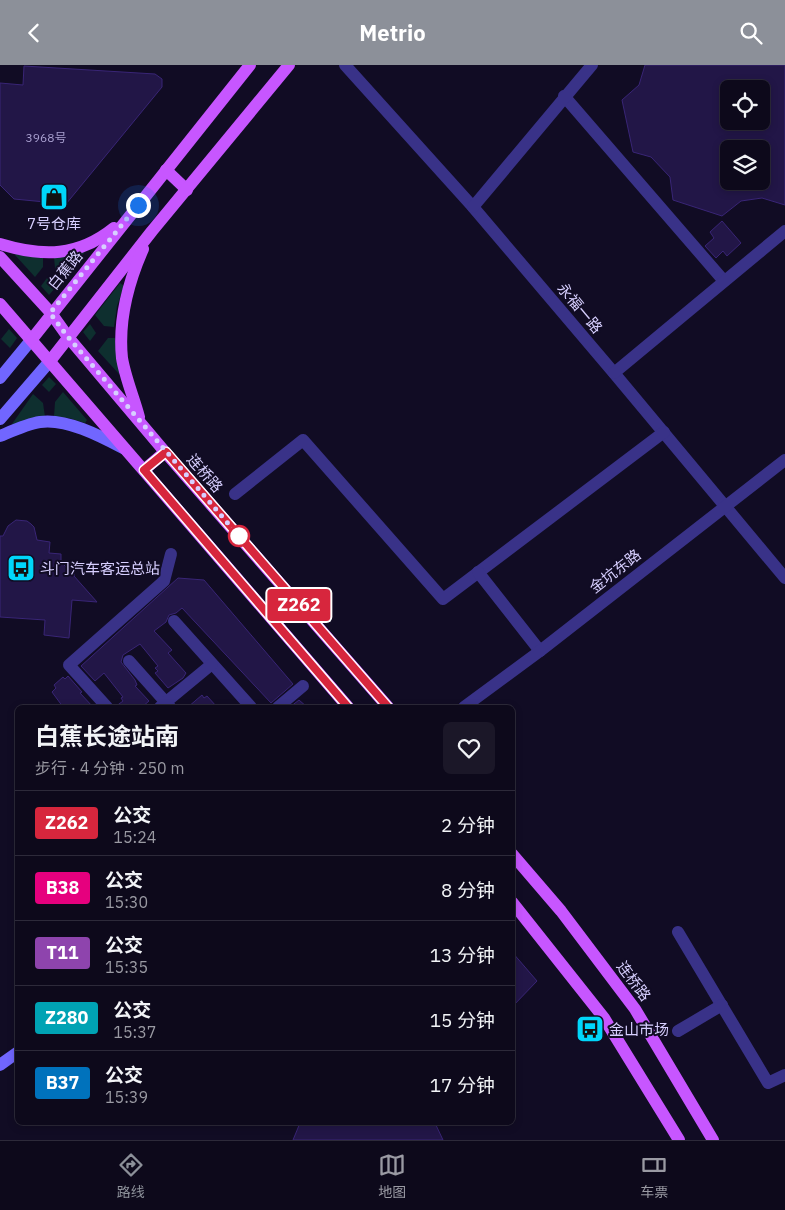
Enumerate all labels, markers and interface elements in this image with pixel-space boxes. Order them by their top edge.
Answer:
text: Metrio [359,18,426,47]
icon: back [20,19,48,47]
icon: search [737,19,765,47]
map controls [720,80,770,190]
button: locate [720,80,770,130]
house number: 3968号 [26,130,66,145]
button: layers [720,140,770,190]
shop icon: 7号仓库 [39,182,69,212]
your location [126,193,151,218]
place label: 7号仓库 [27,214,81,233]
street label: 白蕉路 [43,247,87,293]
street label: 永福一路 [553,279,607,337]
street label: 连桥路 [183,450,227,496]
unlabelled marker [228,525,250,547]
street label: 金坑东路 [586,545,644,597]
bus stop icon: 斗门汽车客运总站 [6,553,36,583]
place label: 斗门汽车客运总站 [40,559,160,578]
line badge: Z262 [264,589,334,621]
text: Z262 [277,593,321,616]
text: 白蕉长途站南 [35,720,179,752]
button: heart [443,722,495,774]
text: 步行 · 4 分钟 · 250 m [35,758,184,778]
text: 公交 [113,803,151,827]
text: Z262 [45,811,88,834]
text: 2 分钟 [441,813,495,837]
text: 15:24 [113,827,156,847]
text: 公交 [105,868,143,892]
text: B38 [46,876,79,899]
text: 8 分钟 [441,878,495,902]
text: 15:30 [105,892,148,912]
text: 公交 [105,933,143,957]
text: T11 [46,941,79,964]
text: 13 分钟 [430,943,495,967]
text: 15:35 [105,957,148,977]
street label: 连桥路 [613,957,655,1005]
text: 公交 [113,998,151,1022]
text: Z280 [45,1006,88,1029]
text: 15 分钟 [430,1008,495,1032]
bus stop icon: 金山市场 [575,1014,605,1044]
place label: 金山市场 [609,1020,669,1039]
text: 15:37 [113,1022,156,1042]
text: 公交 [105,1063,143,1087]
text: B37 [46,1071,79,1094]
text: 17 分钟 [430,1073,495,1097]
text: 15:39 [105,1087,148,1107]
tab: 路线 [117,1151,145,1201]
tab: 地图 [378,1151,406,1201]
tab: 车票 [640,1151,668,1201]

